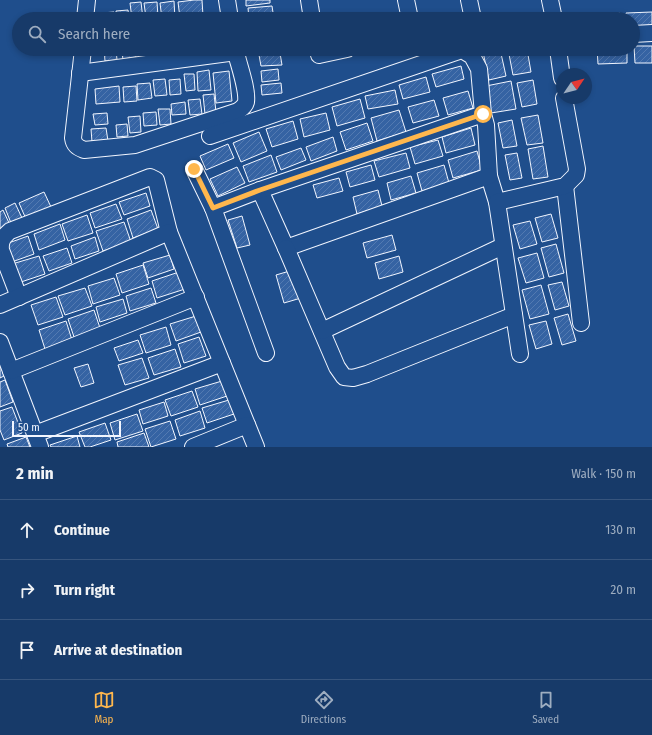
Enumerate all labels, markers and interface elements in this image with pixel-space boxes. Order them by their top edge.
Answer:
search box [12,12,640,56]
icon: search [26,23,48,45]
text: Search here [58,25,130,43]
north arrow [556,68,592,104]
route start [474,105,492,123]
route end [185,160,203,178]
scale bar [12,419,121,438]
text: 50 m [18,421,40,434]
text: 2 min [16,463,54,484]
text: Walk · 150 m [571,466,636,481]
icon: ahead [16,519,38,541]
text: Continue [54,521,110,539]
text: 130 m [605,522,636,537]
icon: right [16,579,38,601]
text: Turn right [54,581,115,599]
text: 20 m [610,582,636,597]
icon: arrive [16,639,38,661]
text: Arrive at destination [54,641,182,659]
tab: Map [93,689,115,726]
tab: Directions [301,689,346,726]
tab: Saved [532,689,559,726]

